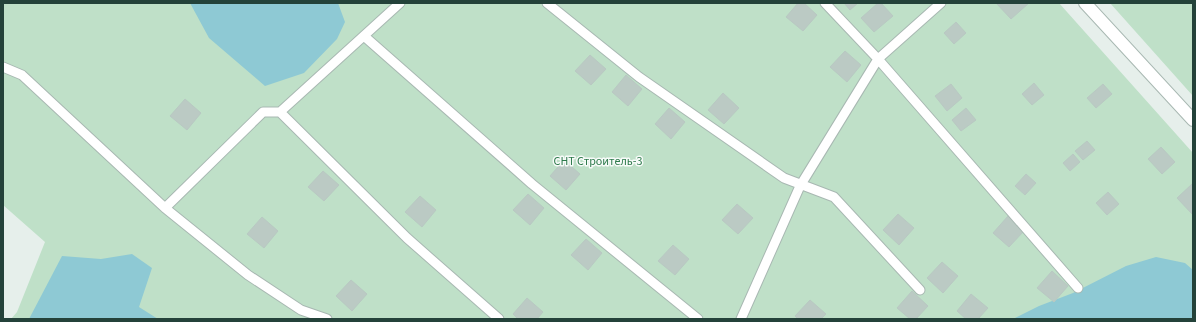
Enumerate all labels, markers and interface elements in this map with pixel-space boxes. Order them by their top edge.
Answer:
park label: СНТ Строитель-3 [554,153,642,170]

